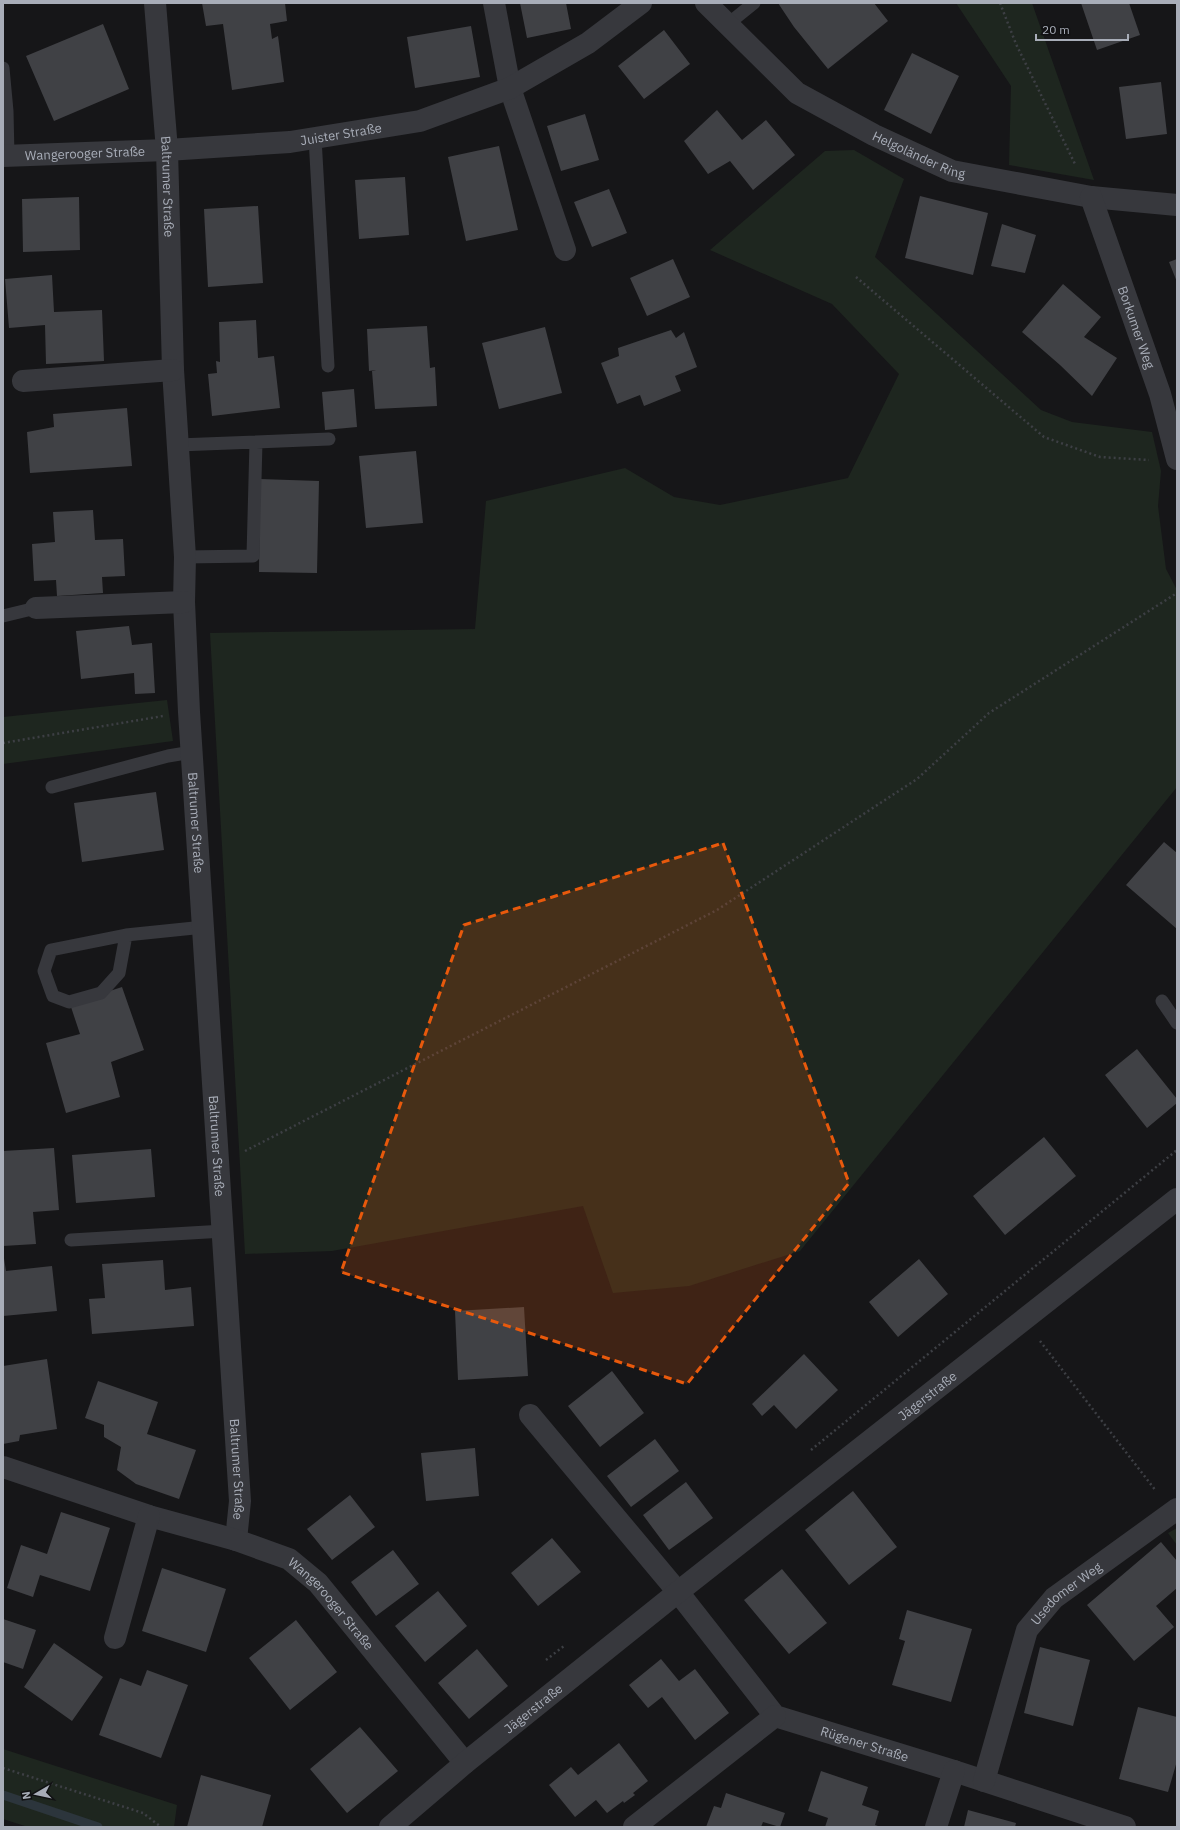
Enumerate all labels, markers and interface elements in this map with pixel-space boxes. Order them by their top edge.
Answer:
scale bar [1036,16,1128,42]
text: 20 m [1042,22,1070,37]
street label: Juister Straße [299,119,383,149]
street label: Helgoländer Ring [869,127,967,182]
street label: Baltrumer Straße [157,135,177,237]
street label: Wangerooger Straße [25,143,145,164]
street label: Borkumer Weg [1114,284,1158,371]
street label: Baltrumer Straße [184,772,207,874]
street label: Baltrumer Straße [205,1095,228,1197]
street label: Jägerstraße [895,1368,960,1425]
street label: Baltrumer Straße [226,1418,248,1521]
street label: Wangerooger Straße [284,1554,377,1654]
street label: Usedomer Weg [1027,1558,1105,1629]
street label: Jägerstraße [501,1680,566,1737]
street label: Rügener Straße [818,1723,911,1766]
north arrow [16,1774,56,1814]
text: N [19,1791,34,1801]

